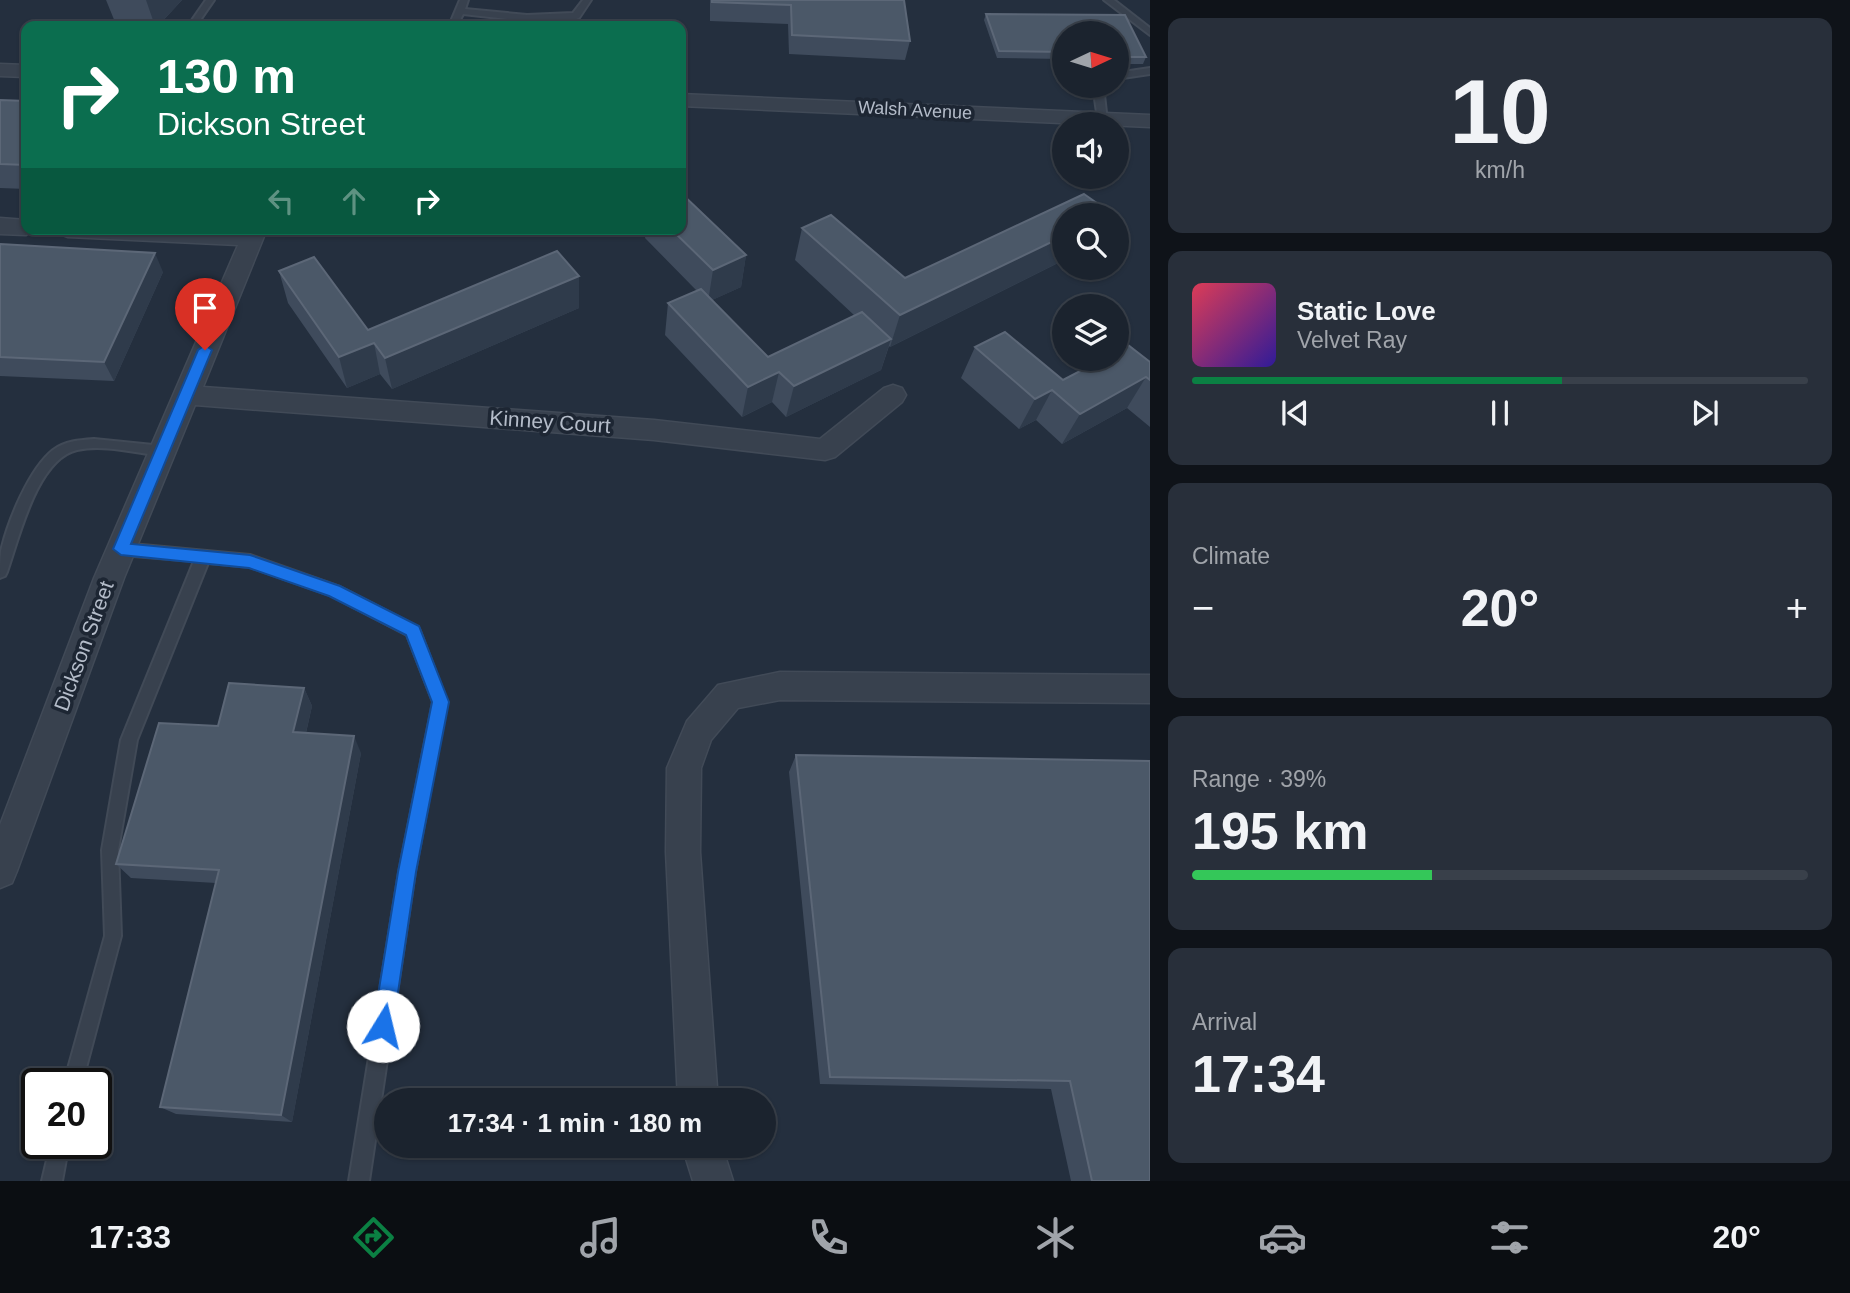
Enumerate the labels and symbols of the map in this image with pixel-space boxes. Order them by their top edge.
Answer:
north arrow [1052,21,1129,98]
street label: Walsh Avenue [858,97,972,123]
pin [175,278,235,350]
street label: Kinney Court [489,406,612,437]
street label: Dickson Street [49,578,118,714]
position arrow [346,989,420,1063]
speed limit sign: 20 [21,1068,112,1159]

